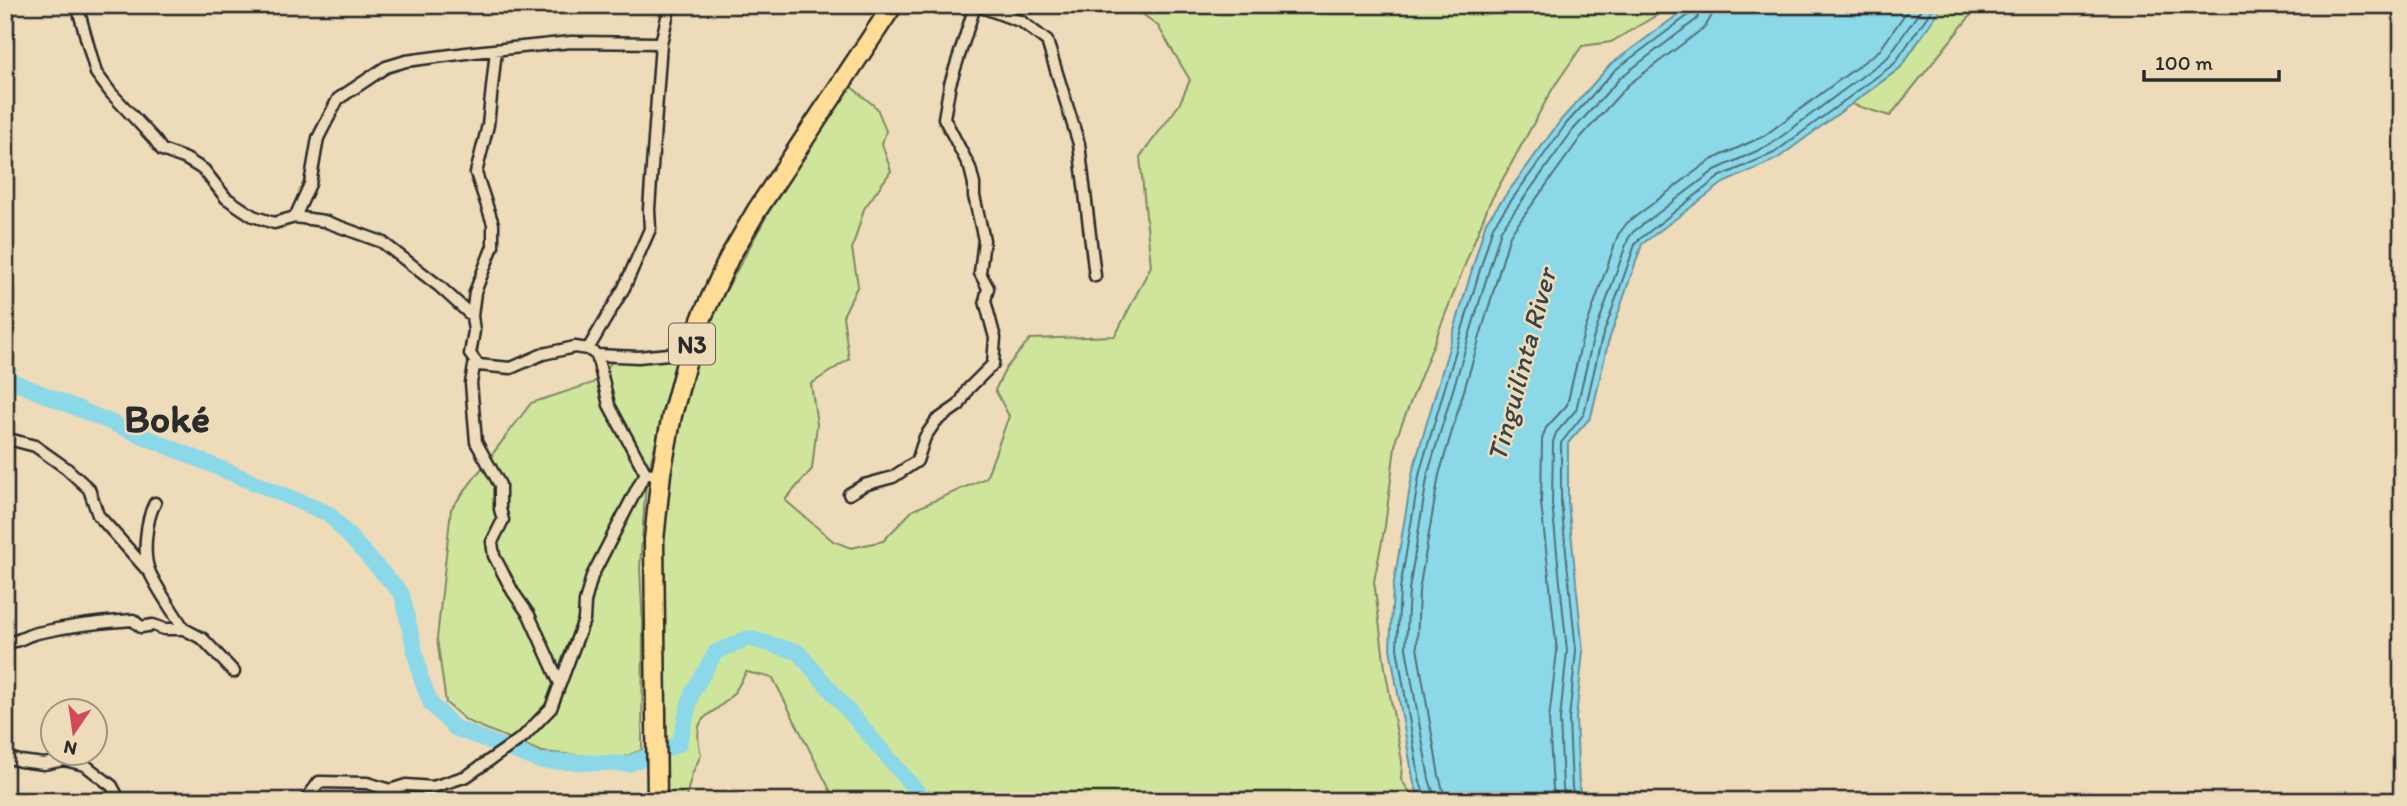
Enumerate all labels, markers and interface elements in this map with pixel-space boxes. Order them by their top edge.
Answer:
scale bar [2144,38,2279,82]
text: 100 m [2155,50,2213,75]
water label: Tinguilinta River [1479,262,1564,465]
road number: N3 [669,324,715,365]
district label: Boké [124,394,210,442]
north arrow [38,698,108,768]
text: N [61,735,79,761]

